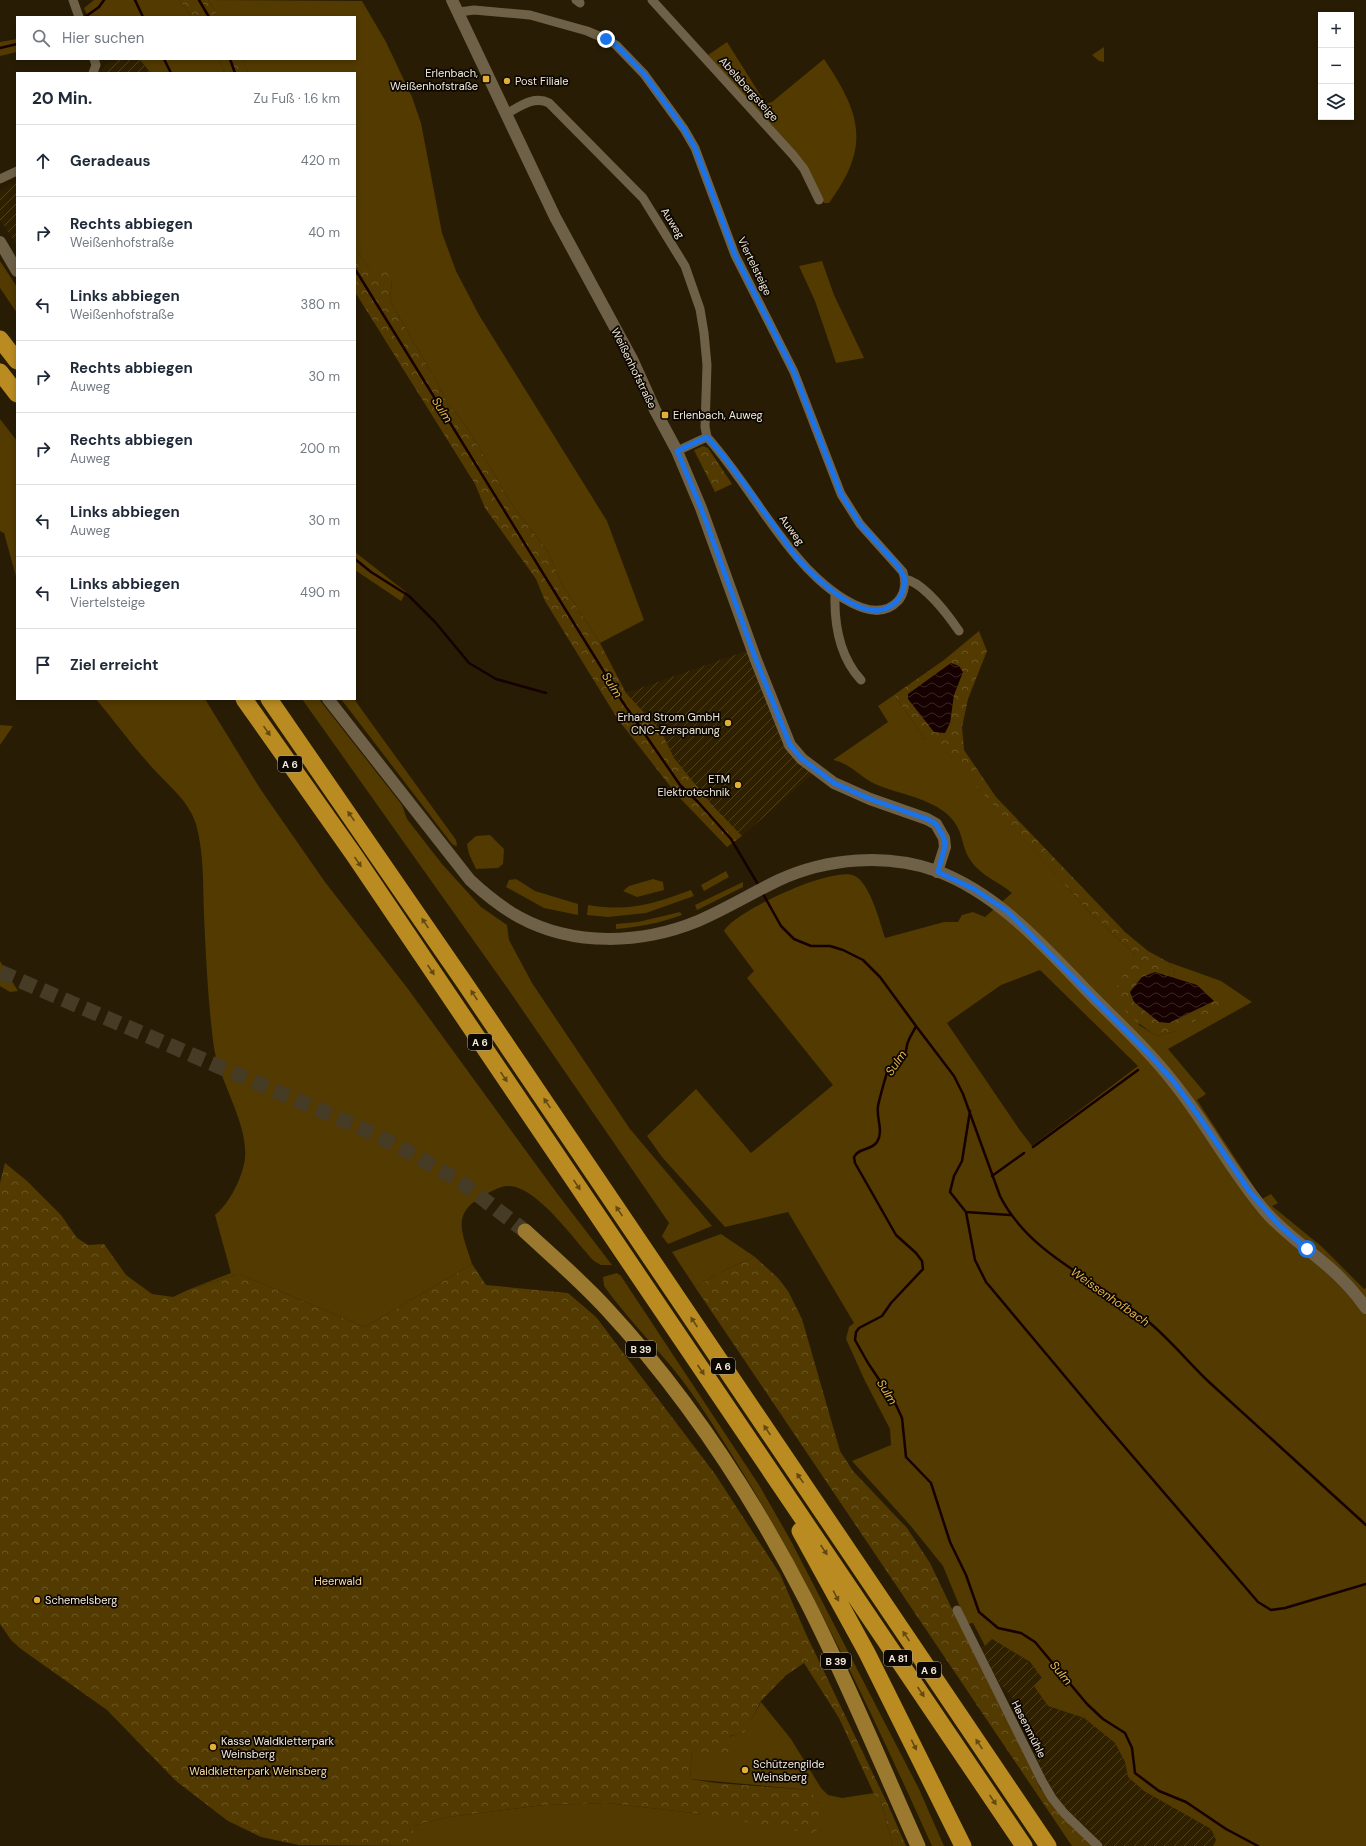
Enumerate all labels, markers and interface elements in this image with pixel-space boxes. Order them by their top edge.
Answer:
map controls [1318,12,1354,120]
button: + [1318,12,1354,48]
search box [16,16,356,60]
icon: search [30,27,52,49]
text: Hier suchen [62,28,144,48]
route end [597,30,615,48]
button: − [1318,48,1354,84]
street label: Abelsbergsteige [716,54,782,124]
place label: Erlenbach, Weißenhofstraße [390,66,478,93]
marker: Erlenbach, Weißenhofstraße [481,74,491,84]
place label: Post Filiale [515,74,568,88]
marker: Post Filiale [502,76,512,86]
button: layers [1318,84,1354,120]
text: 20 Min. [32,87,92,109]
text: Zu Fuß · 1.6 km [254,90,340,107]
icon: ahead [32,150,54,172]
text: Geradeaus [70,151,151,171]
text: 420 m [301,152,340,169]
street label: Auweg [658,205,688,241]
text: Rechts abbiegen [70,214,193,234]
icon: right [32,222,54,244]
text: 40 m [308,224,340,241]
text: Weißenhofstraße [70,234,174,251]
street label: Viertelsteige [735,234,775,298]
text: Links abbiegen [70,286,180,306]
icon: left [32,294,54,316]
text: 380 m [300,296,340,313]
text: Weißenhofstraße [70,306,174,323]
street label: Weißenhofstraße [608,325,660,411]
text: Rechts abbiegen [70,358,193,378]
icon: right [32,366,54,388]
text: 30 m [308,368,340,385]
text: Auweg [70,378,110,395]
water label: Sulm [428,394,456,426]
place label: Erlenbach, Auweg [673,408,763,422]
marker: Erlenbach, Auweg [660,410,670,420]
text: Rechts abbiegen [70,430,193,450]
icon: right [32,438,54,460]
text: 200 m [300,440,340,457]
text: Auweg [70,450,110,467]
text: Links abbiegen [70,502,180,522]
icon: left [32,510,54,532]
text: 30 m [308,512,340,529]
street label: Auweg [776,512,808,548]
text: Auweg [70,522,110,539]
text: Links abbiegen [70,574,180,594]
icon: left [32,582,54,604]
text: 490 m [300,584,340,601]
text: Viertelsteige [70,594,145,611]
icon: arrive [32,654,54,676]
text: Ziel erreicht [70,655,159,675]
water label: Sulm [598,669,626,701]
place label: Erhard Strom GmbH CNC-Zerspanung [617,710,720,737]
marker: Erhard Strom GmbH CNC-Zerspanung [723,718,733,728]
one-way arrow [263,726,271,736]
road number: A 6 [278,756,302,772]
place label: ETM Elektrotechnik [658,772,730,799]
marker: ETM Elektrotechnik [733,780,743,790]
one-way arrow [347,811,355,822]
one-way arrow [354,857,362,867]
one-way arrow [421,918,429,929]
one-way arrow [427,965,435,975]
one-way arrow [470,990,478,1001]
road number: A 6 [468,1034,492,1050]
water label: Sulm [882,1047,911,1079]
one-way arrow [500,1072,508,1083]
one-way arrow [543,1098,551,1108]
one-way arrow [573,1180,581,1190]
one-way arrow [615,1206,623,1216]
route start [1298,1240,1316,1258]
water label: Weissenhofbach [1068,1264,1153,1330]
one-way arrow [690,1317,698,1328]
road number: B 39 [626,1341,656,1357]
road number: A 6 [711,1358,735,1374]
one-way arrow [697,1365,705,1375]
water label: Sulm [873,1376,901,1408]
one-way arrow [763,1425,771,1435]
one-way arrow [796,1473,804,1483]
one-way arrow [820,1545,828,1555]
park label: Heerwald [314,1574,362,1588]
one-way arrow [833,1590,839,1601]
place label: Schemelsberg [45,1593,117,1607]
marker: Schemelsberg [32,1595,42,1605]
one-way arrow [903,1631,910,1642]
road number: A 81 [884,1650,912,1666]
road number: B 39 [821,1653,851,1669]
water label: Sulm [1046,1657,1076,1689]
road number: A 6 [917,1662,941,1678]
one-way arrow [917,1686,924,1698]
street label: Hasenmühle [1009,1698,1049,1760]
place label: Kasse Waldkletterpark Weinsberg [221,1734,335,1761]
one-way arrow [911,1739,917,1751]
one-way arrow [975,1739,983,1749]
marker: Kasse Waldkletterpark Weinsberg [208,1742,218,1752]
place label: Schützengilde Weinsberg [753,1757,825,1784]
park label: Waldkletterpark Weinsberg [189,1764,327,1778]
marker: Schützengilde Weinsberg [740,1765,750,1775]
one-way arrow [989,1795,997,1805]

